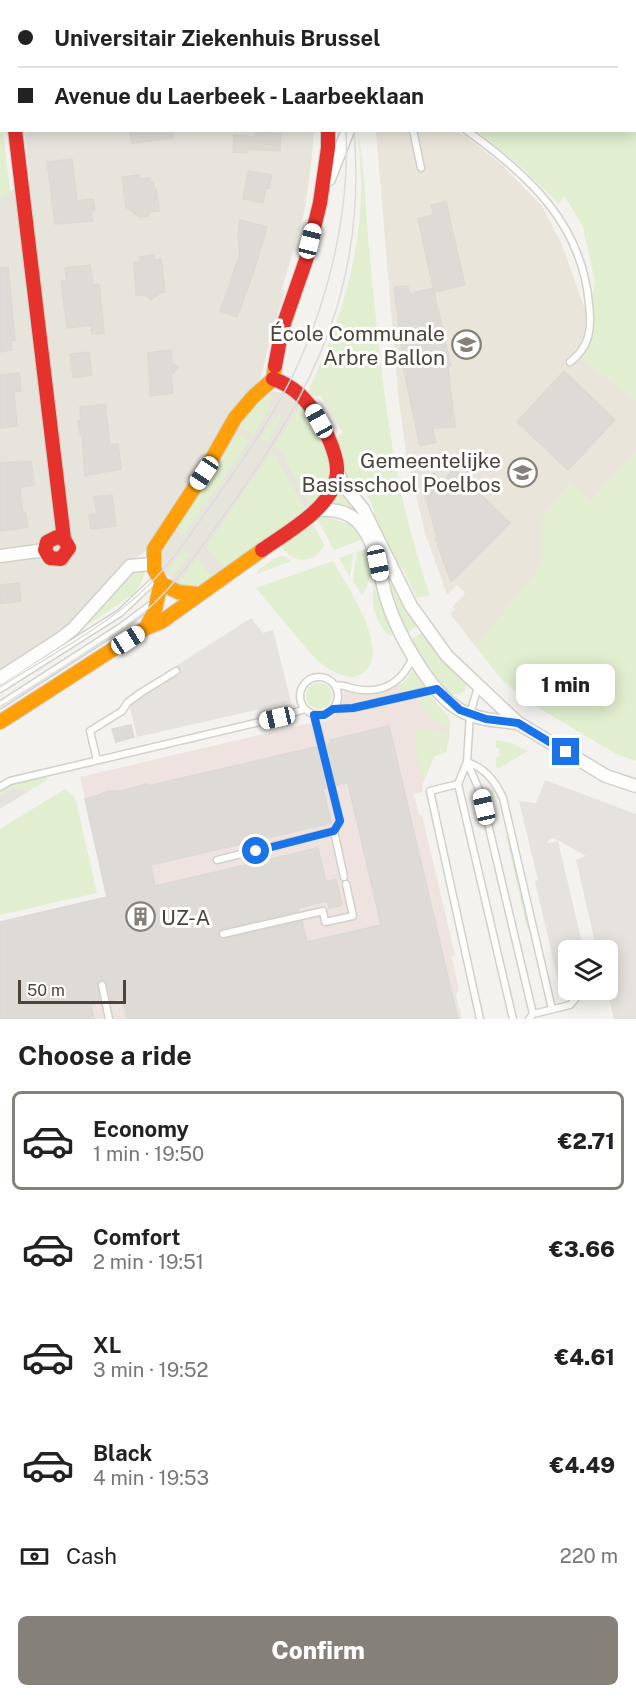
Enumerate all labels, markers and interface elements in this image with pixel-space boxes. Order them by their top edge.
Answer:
text: Universitair Ziekenhuis Brussel [54,25,380,51]
text: Avenue du Laerbeek - Laarbeeklaan [54,83,424,109]
car [297,221,323,261]
place label: École Communale Arbre Ballon [270,321,445,370]
school or university icon: École Communale Arbre Ballon [450,329,482,361]
car [302,401,336,441]
place label: Gemeentelijke Basisschool Poelbos [302,448,501,497]
car [186,453,222,493]
school or university icon: Gemeentelijke Basisschool Poelbos [506,456,538,488]
car [365,544,391,582]
car [108,623,148,657]
callout: 1 min [516,665,616,707]
text: 1 min [541,673,590,697]
car [257,705,297,731]
route end [552,738,579,765]
car [471,787,497,827]
route start [242,837,269,864]
building icon: UZ-A [124,901,156,933]
place label: UZ-A [161,905,210,930]
map controls [558,940,618,1000]
button: layers [558,940,618,1000]
scale bar [18,977,126,1004]
text: 50 m [27,981,65,1000]
text: Choose a ride [18,1039,192,1071]
icon: car [21,1114,75,1168]
text: Economy [93,1116,189,1142]
text: €2.71 [558,1128,615,1154]
text: 1 min · 19:50 [93,1142,204,1166]
icon: car [21,1222,75,1276]
text: Comfort [93,1224,180,1250]
text: €3.66 [549,1236,615,1262]
text: 2 min · 19:51 [93,1250,204,1274]
icon: car [21,1330,75,1384]
text: XL [93,1332,121,1358]
text: €4.61 [555,1344,615,1370]
text: 3 min · 19:52 [93,1358,208,1382]
icon: car [21,1438,75,1492]
text: Black [93,1440,152,1466]
text: €4.49 [550,1452,615,1478]
text: 4 min · 19:53 [93,1466,209,1490]
icon: cash [18,1540,51,1573]
text: Cash [66,1543,117,1569]
text: 220 m [560,1544,618,1568]
button: Confirm [18,1616,618,1685]

